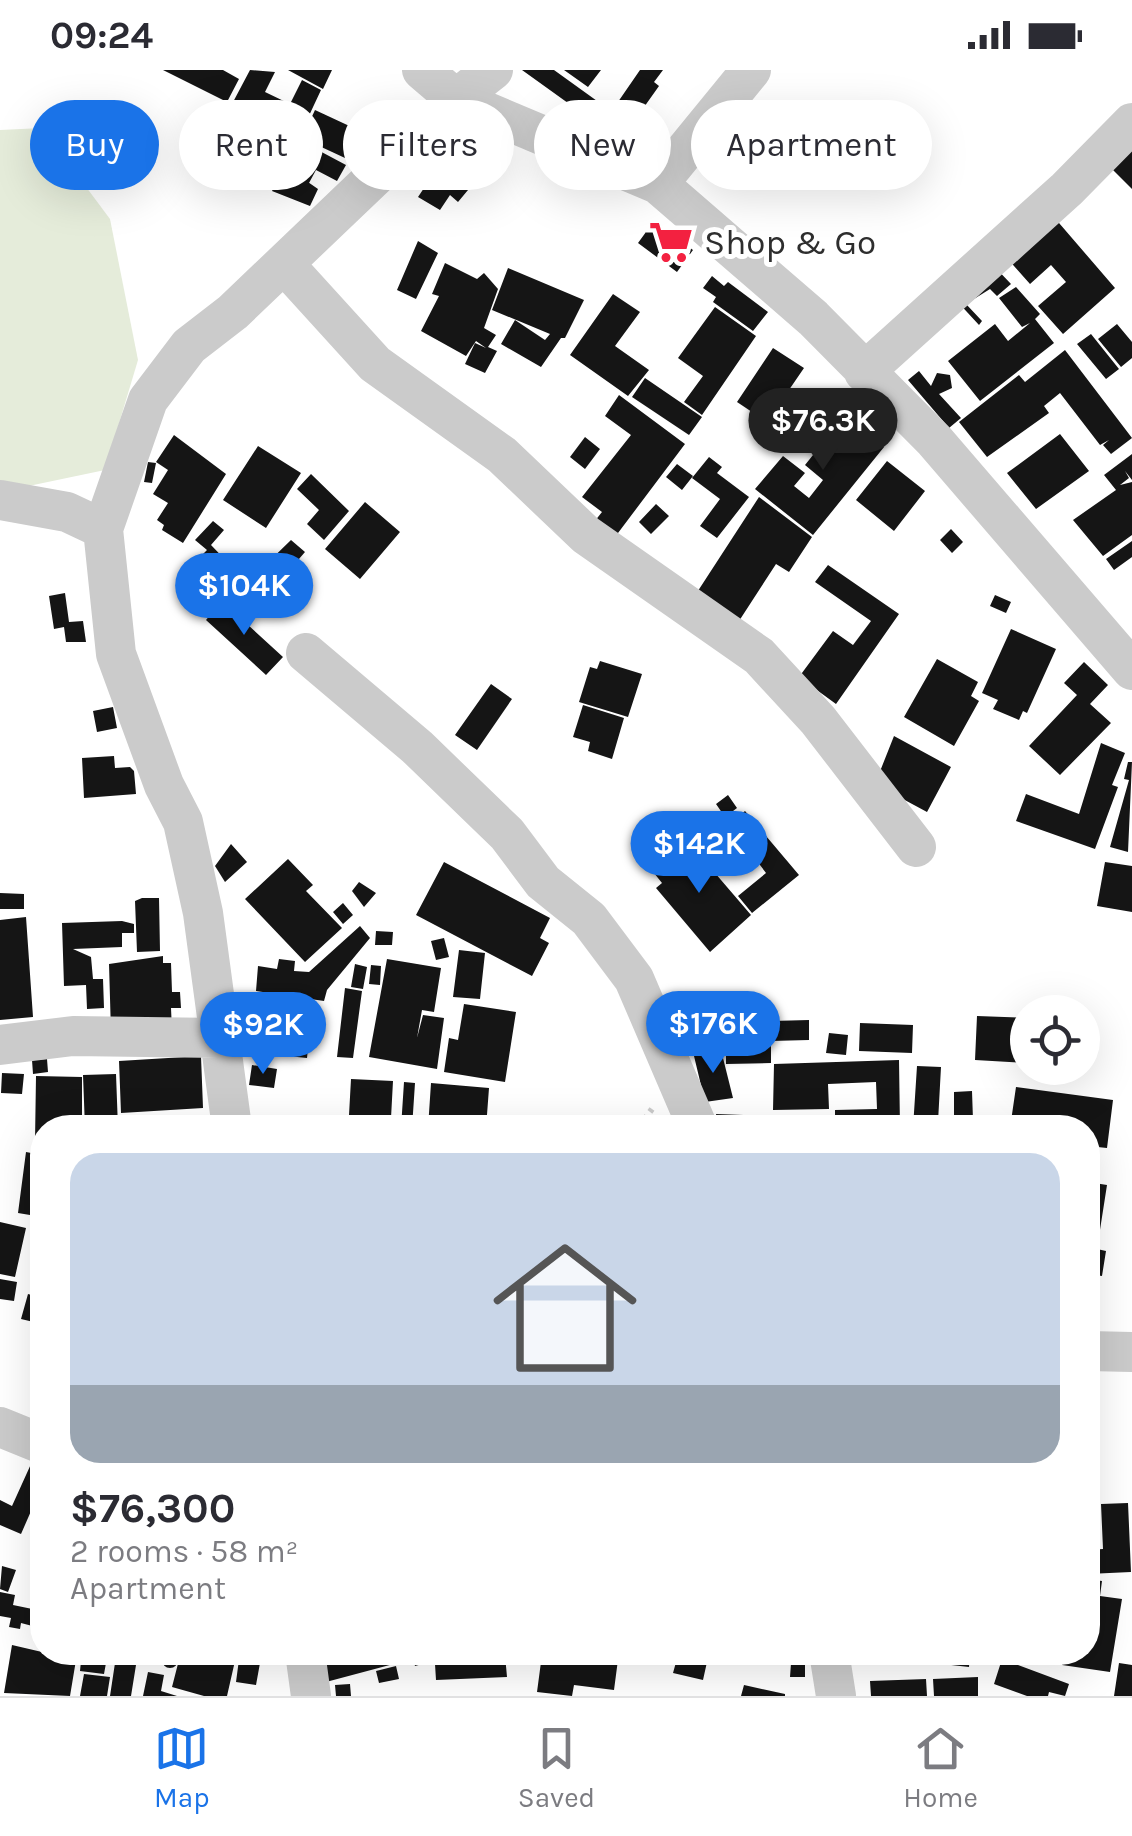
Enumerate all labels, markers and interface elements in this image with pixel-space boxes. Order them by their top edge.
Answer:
text: 09:24 [50,13,153,58]
chip: Buy [30,100,159,190]
chip: Rent [179,100,323,190]
chip: Filters [343,100,514,190]
chip: New [534,100,671,190]
chip: Apartment [691,100,932,190]
supermarket icon: Shop & Go [647,218,695,266]
place label: Shop & Go [704,222,876,263]
pin: $76.3K [742,388,904,473]
text: $76.3K [770,402,876,439]
pin: $104K [174,553,314,638]
text: $104K [197,567,291,604]
pin: $142K [629,811,769,896]
text: $142K [653,825,745,862]
pin: $176K [643,991,783,1076]
pin: $92K [204,992,322,1077]
map controls [1010,995,1100,1085]
button: locate [1010,995,1100,1085]
text: $176K [668,1005,758,1042]
text: $92K [222,1006,304,1043]
icon: home [475,1218,655,1398]
text: $76,300 [70,1483,235,1533]
text: 2 rooms · 58 m² [70,1533,298,1570]
text: Apartment [70,1570,226,1607]
tab: Map [154,1721,210,1814]
tab: Saved [518,1721,595,1814]
tab: Home [903,1721,978,1814]

